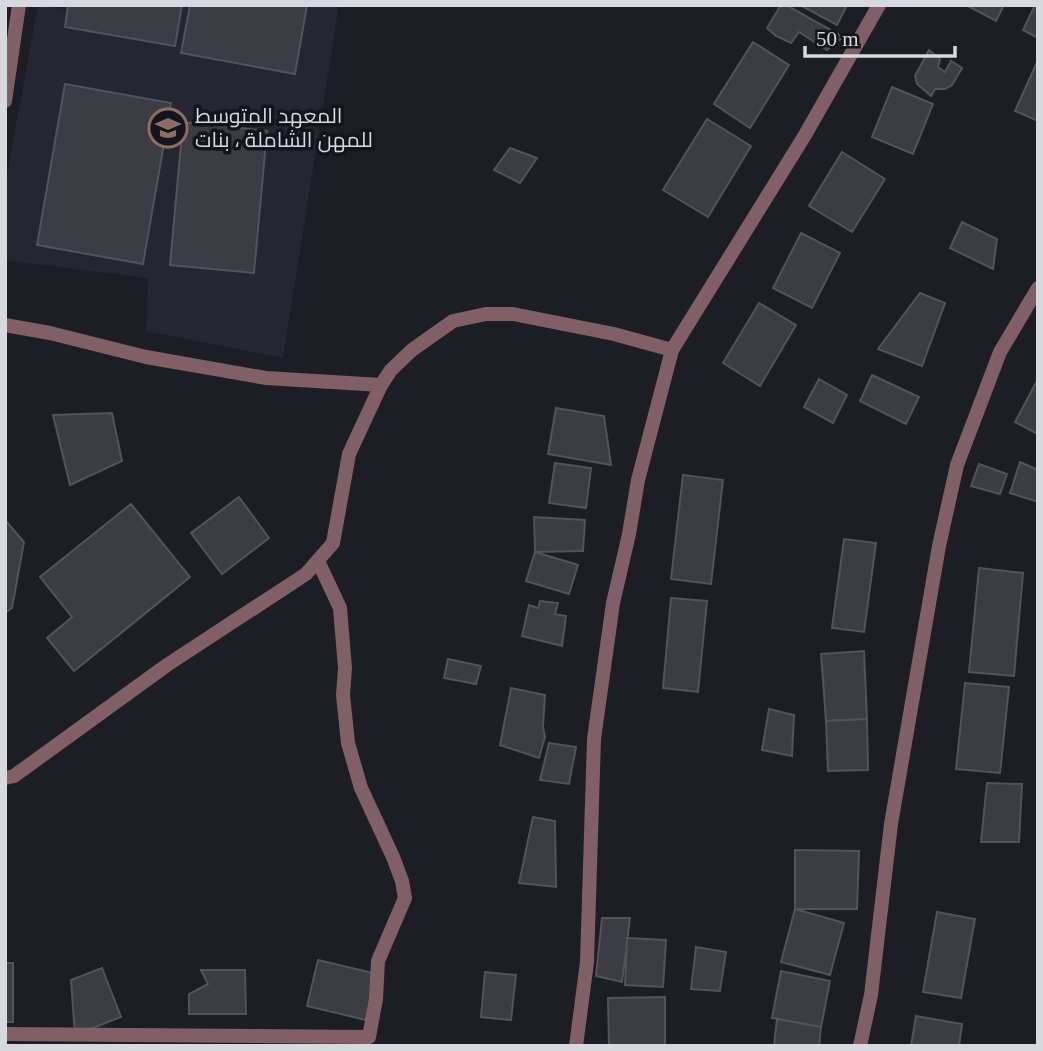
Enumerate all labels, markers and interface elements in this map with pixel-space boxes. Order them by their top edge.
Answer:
scale bar [805,14,956,58]
text: 50 m [816,27,859,51]
place label: المعهد المتوسط للمهن الشاملة ، بنات [195,104,373,153]
school or university icon: المعهد المتوسط للمهن الشاملة ، بنات [147,107,189,149]

